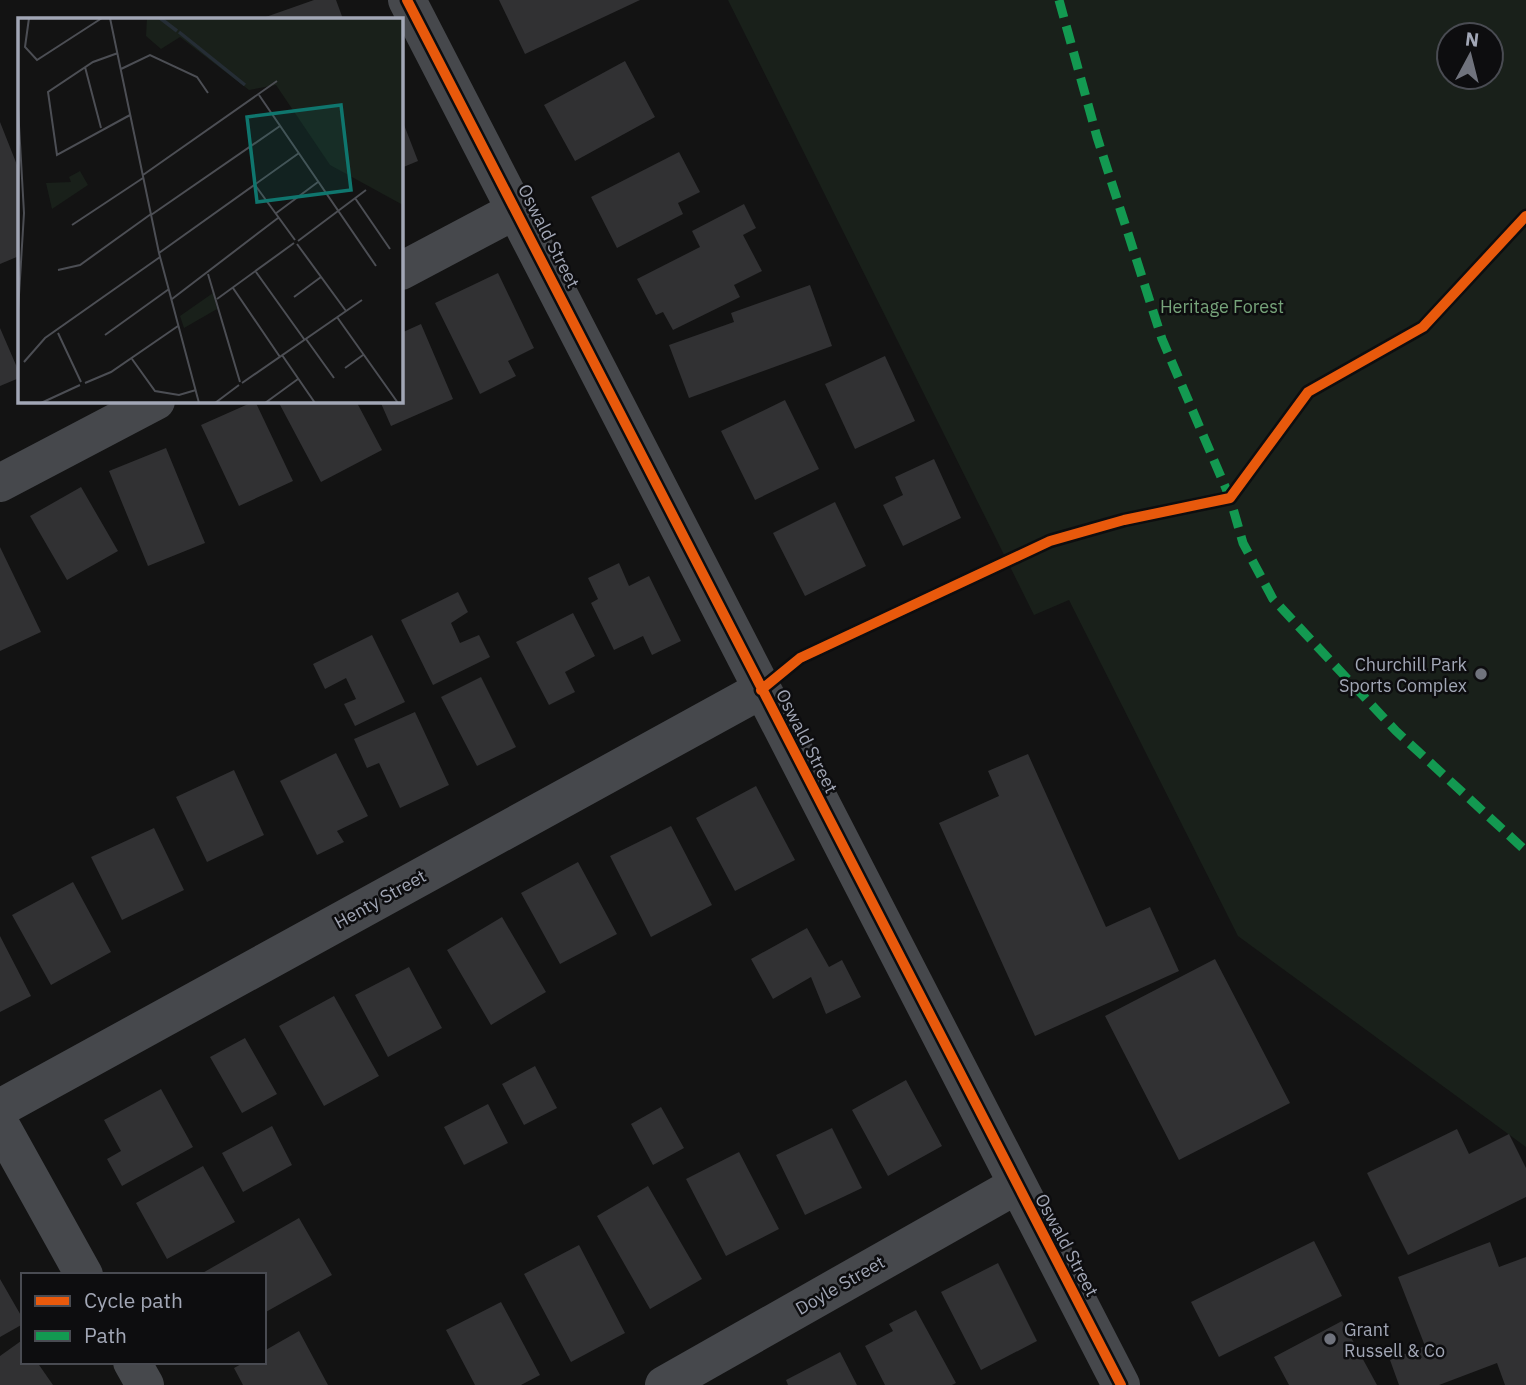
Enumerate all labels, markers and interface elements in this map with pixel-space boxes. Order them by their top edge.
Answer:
inset map [18,18,402,402]
north arrow [1435,21,1505,91]
text: N [1464,26,1480,52]
street label: Oswald Street [513,180,585,292]
park label: Heritage Forest [1160,295,1284,318]
place label: Churchill Park Sports Complex [1339,653,1468,697]
marker: Churchill Park Sports Complex [1473,666,1489,682]
street label: Oswald Street [771,685,843,797]
street label: Henty Street [330,864,430,934]
street label: Oswald Street [1030,1189,1104,1301]
street label: Doyle Street [791,1250,889,1320]
legend [21,1273,266,1364]
text: Cycle path [84,1286,183,1314]
place label: Grant Russell & Co [1344,1318,1445,1362]
text: Path [84,1321,127,1349]
marker: Grant Russell & Co [1322,1331,1338,1347]

